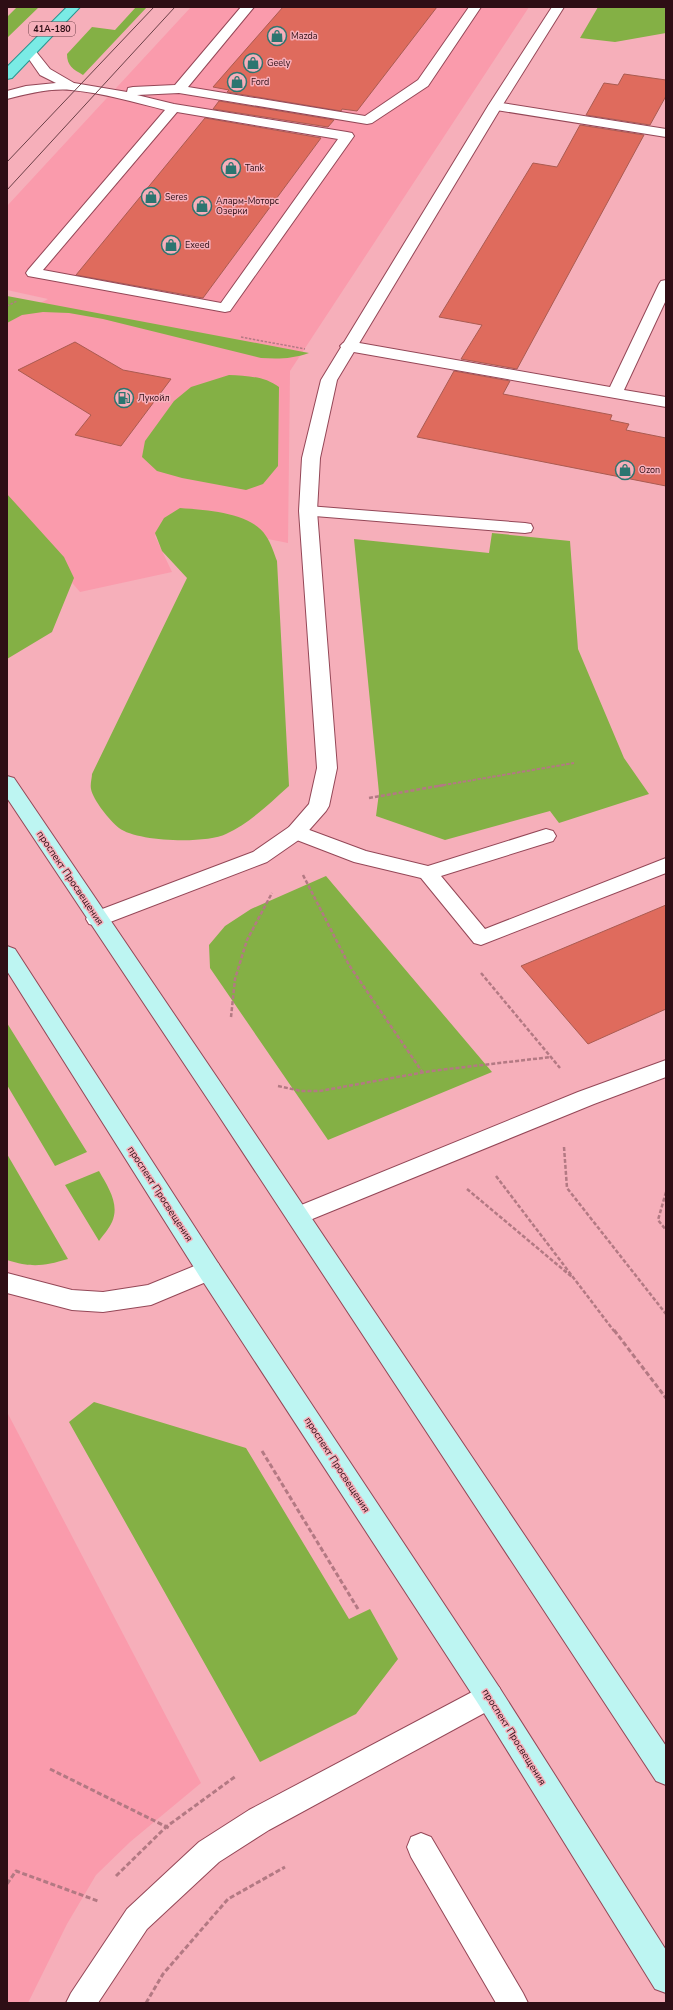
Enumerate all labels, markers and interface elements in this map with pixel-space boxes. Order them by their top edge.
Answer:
road number: 41А-180 [29,22,75,36]
shop icon: Mazda [266,25,288,47]
place label: Mazda [291,30,318,42]
shop icon: Geely [242,52,264,74]
place label: Geely [267,57,291,69]
shop icon: Ford [226,71,248,93]
place label: Ford [251,76,269,88]
shop icon: Tank [220,157,242,179]
place label: Tank [245,162,265,174]
shop icon: Seres [140,186,162,208]
place label: Seres [165,191,188,203]
shop icon: Аларм-Моторс Озерки [191,195,213,217]
place label: Аларм-Моторс Озерки [216,195,280,217]
shop icon: Exeed [160,234,182,256]
place label: Exeed [185,239,210,251]
fuel station icon: Лукойл [113,387,135,409]
place label: Лукойл [138,392,170,404]
shop icon: Ozon [614,459,636,481]
place label: Ozon [639,464,660,476]
street label: проспект Просвещения [33,828,107,928]
street label: проспект Просвещения [124,1144,196,1244]
street label: проспект Просвещения [301,1415,373,1515]
street label: проспект Просвещения [479,1686,549,1788]

